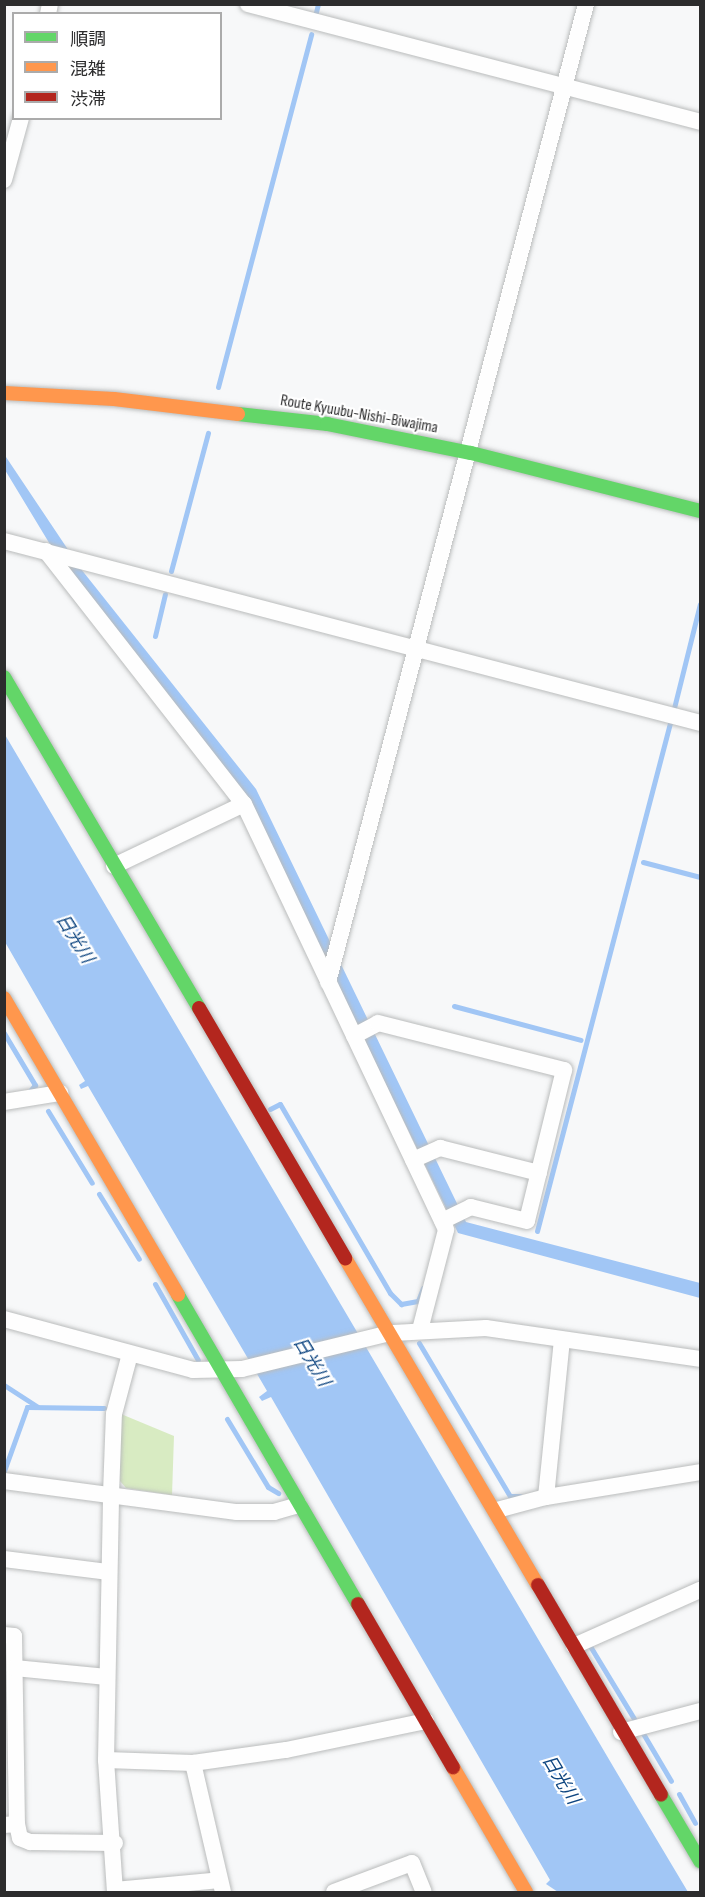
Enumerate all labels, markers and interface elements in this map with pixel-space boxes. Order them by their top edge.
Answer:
legend [12,12,222,120]
text: 順調 [70,29,106,50]
text: 混雑 [70,59,106,80]
text: 渋滞 [70,89,106,110]
street label: Route Kyuubu-Nishi-Biwajima [279,392,439,438]
water label: 日光川 [51,910,97,968]
water label: 日光川 [288,1333,334,1391]
water label: 日光川 [537,1751,583,1809]

